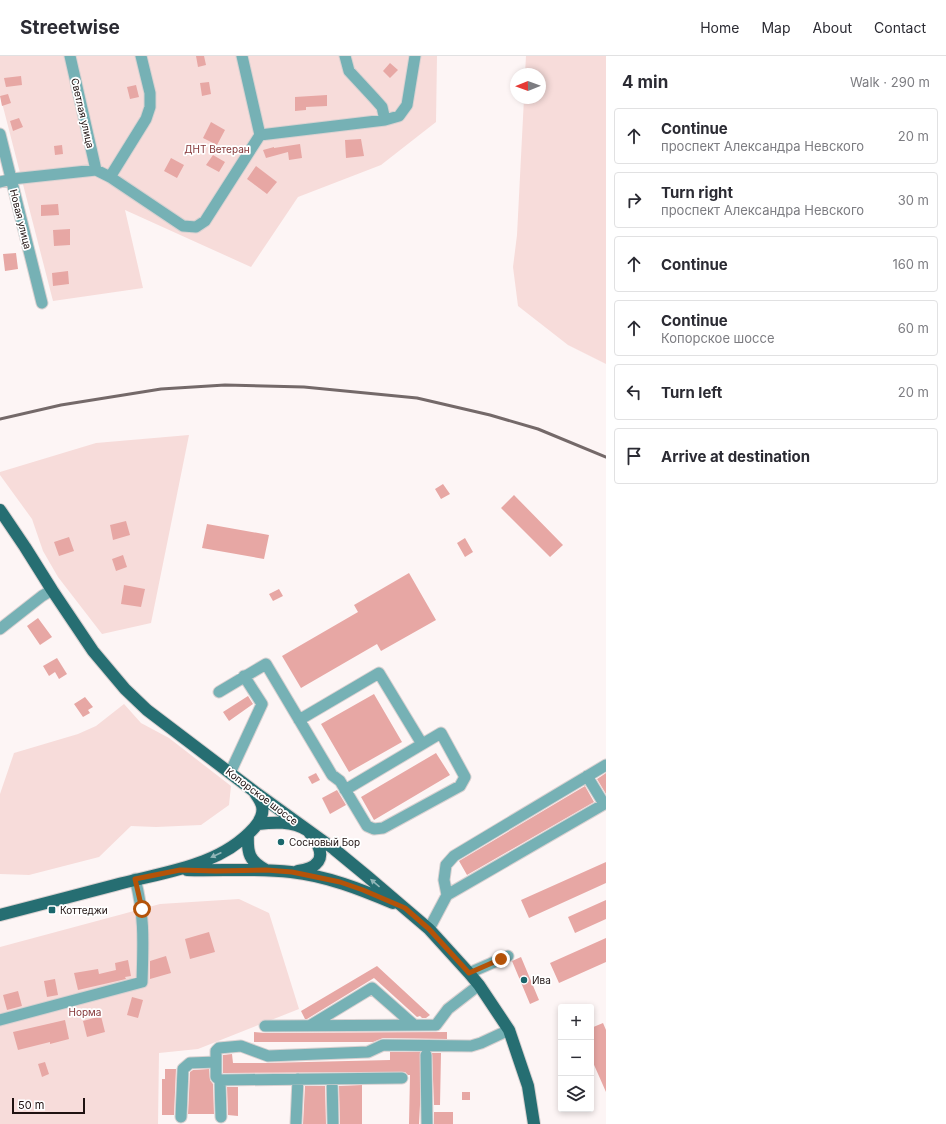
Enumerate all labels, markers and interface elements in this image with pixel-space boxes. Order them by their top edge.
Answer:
text: Streetwise [20,16,120,39]
text: Home [700,19,739,36]
text: Map [761,19,791,36]
text: About [813,19,852,36]
text: Contact [874,19,926,36]
north arrow [510,68,546,104]
text: 4 min [622,72,668,92]
text: Walk · 290 m [850,74,930,90]
street label: Светлая улица [69,77,97,149]
text: Continue [661,119,728,138]
icon: ahead [623,125,645,147]
text: 20 m [898,128,929,144]
text: проспект Александра Невского [661,138,864,154]
park label: ДНТ Ветеран [184,143,250,155]
text: Turn right [661,183,733,202]
street label: Новая улица [8,188,34,250]
icon: right [623,189,645,211]
text: 30 m [898,192,929,208]
text: проспект Александра Невского [661,202,864,218]
icon: ahead [623,253,645,275]
text: Continue [661,255,728,274]
text: 160 m [892,256,929,272]
text: Continue [661,311,728,330]
icon: ahead [623,317,645,339]
text: 60 m [898,320,929,336]
text: Копорское шоссе [661,330,775,346]
icon: left [623,381,645,403]
text: Turn left [661,383,722,402]
text: 20 m [898,384,929,400]
icon: arrive [623,445,645,467]
text: Arrive at destination [661,447,810,466]
street label: Копорское шоссе [224,765,301,827]
place label: Сосновый Бор [289,836,360,848]
marker: Сосновый Бор [276,837,286,847]
one-way arrow [210,852,222,858]
one-way arrow [370,878,381,887]
route start [133,900,151,918]
place label: Коттеджи [60,904,108,916]
marker: Коттеджи [47,905,57,915]
route end [492,950,510,968]
place label: Ива [532,974,551,986]
marker: Ива [519,975,529,985]
map controls [558,1004,594,1112]
button: + [558,1004,594,1040]
park label: Норма [69,1006,101,1018]
button: − [558,1040,594,1076]
button: layers [558,1076,594,1112]
scale bar [12,1096,85,1115]
text: 50 m [18,1098,44,1112]

